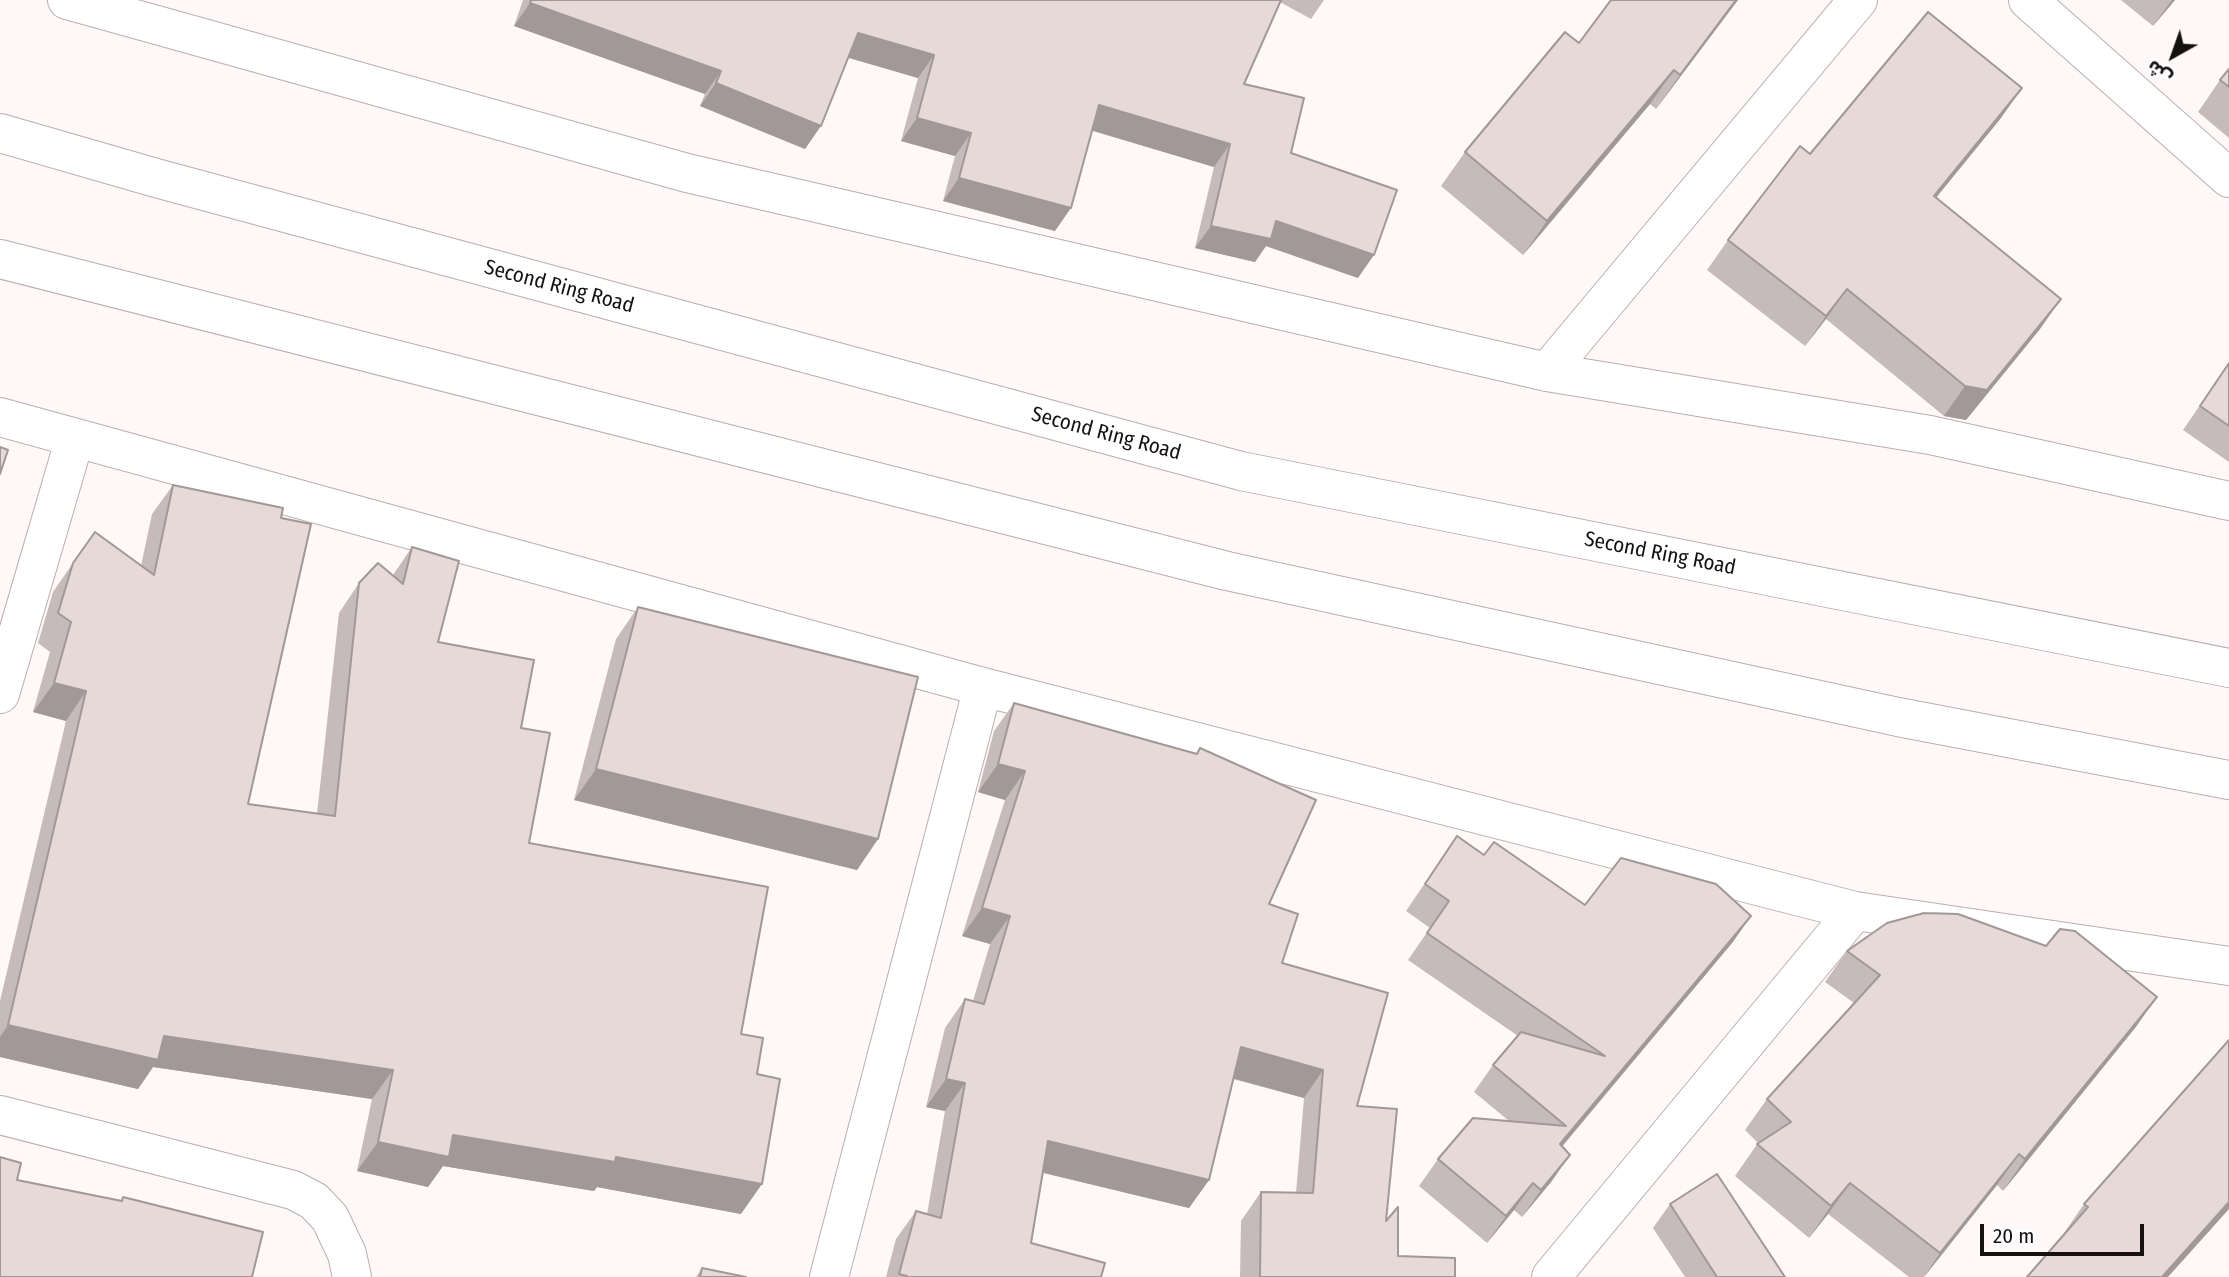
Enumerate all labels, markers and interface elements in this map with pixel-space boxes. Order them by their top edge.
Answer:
north arrow [2138,21,2208,91]
text: ش [2142,55,2177,90]
street label: Second Ring Road [481,255,637,319]
street label: Second Ring Road [1028,402,1184,466]
street label: Second Ring Road [1582,527,1738,581]
scale bar [1984,1210,2148,1254]
text: 20 m [1993,1223,2034,1249]

